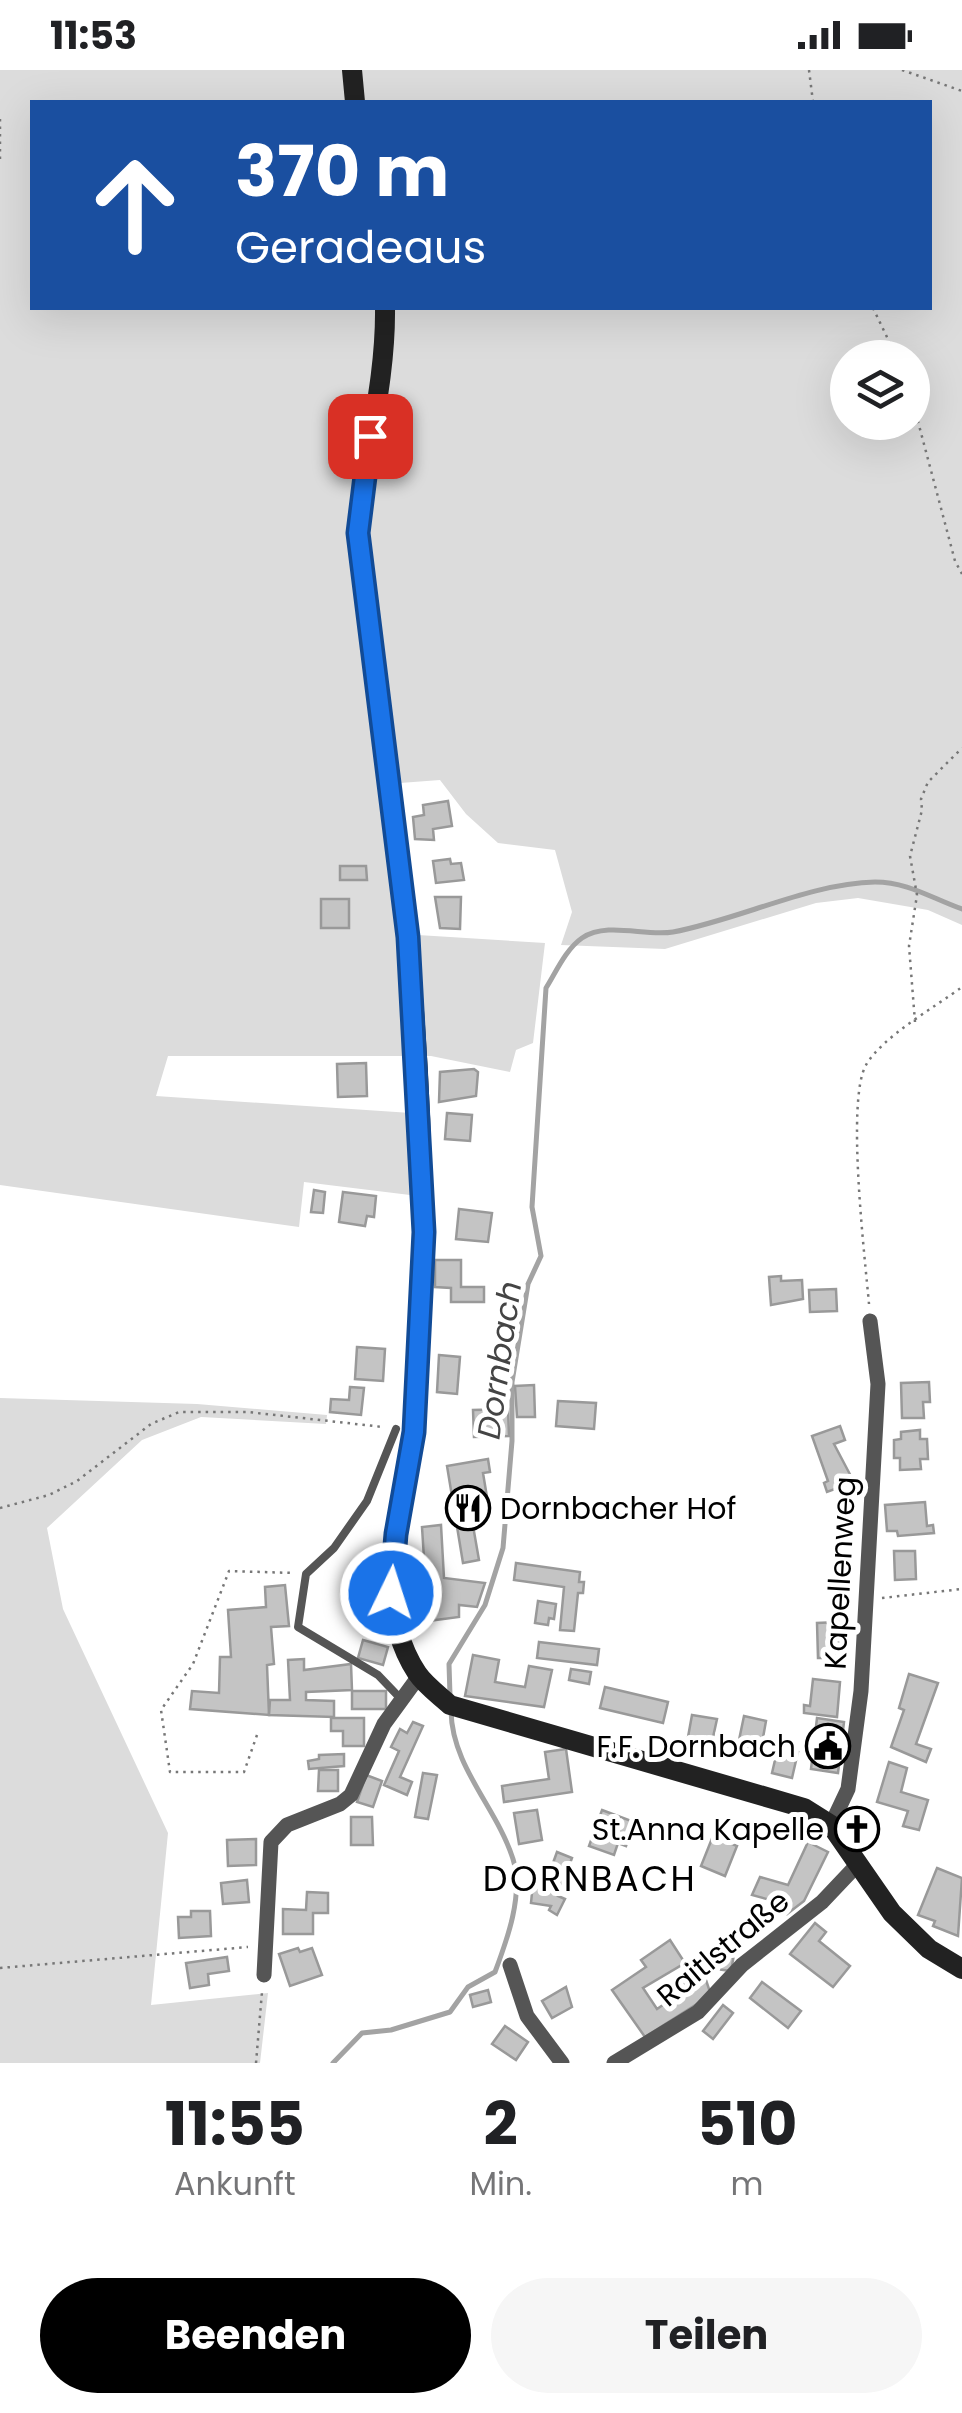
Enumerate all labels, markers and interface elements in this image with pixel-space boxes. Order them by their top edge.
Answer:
text: 11:53 [50,9,137,62]
text: 370 m [235,122,449,221]
icon: ahead [70,140,200,270]
text: Geradeaus [235,216,486,279]
map controls [830,340,930,440]
button: layers [830,340,930,440]
pin [328,394,413,479]
icon: arrive [343,409,398,464]
water label: Dornbach [466,1278,532,1442]
street label: Kapellenweg [813,1475,867,1671]
restaurant icon: Dornbacher Hof [445,1485,491,1531]
place label: Dornbacher Hof [500,1487,736,1530]
position arrow [339,1541,443,1645]
public building icon: F.F. Dornbach [805,1723,851,1769]
place label: F.F. Dornbach [596,1725,796,1768]
church icon: St.Anna Kapelle [834,1806,880,1852]
place label: St.Anna Kapelle [592,1808,824,1851]
district label: DORNBACH [483,1854,697,1903]
street label: Raitlstraße [647,1880,799,2016]
text: 11:55 [165,2082,305,2166]
text: 2 [484,2082,518,2166]
text: 510 [697,2082,797,2166]
text: Ankunft [174,2161,296,2206]
text: Min. [469,2161,532,2206]
text: m [731,2161,764,2206]
button: Beenden [40,2278,471,2393]
button: Teilen [491,2278,922,2393]

